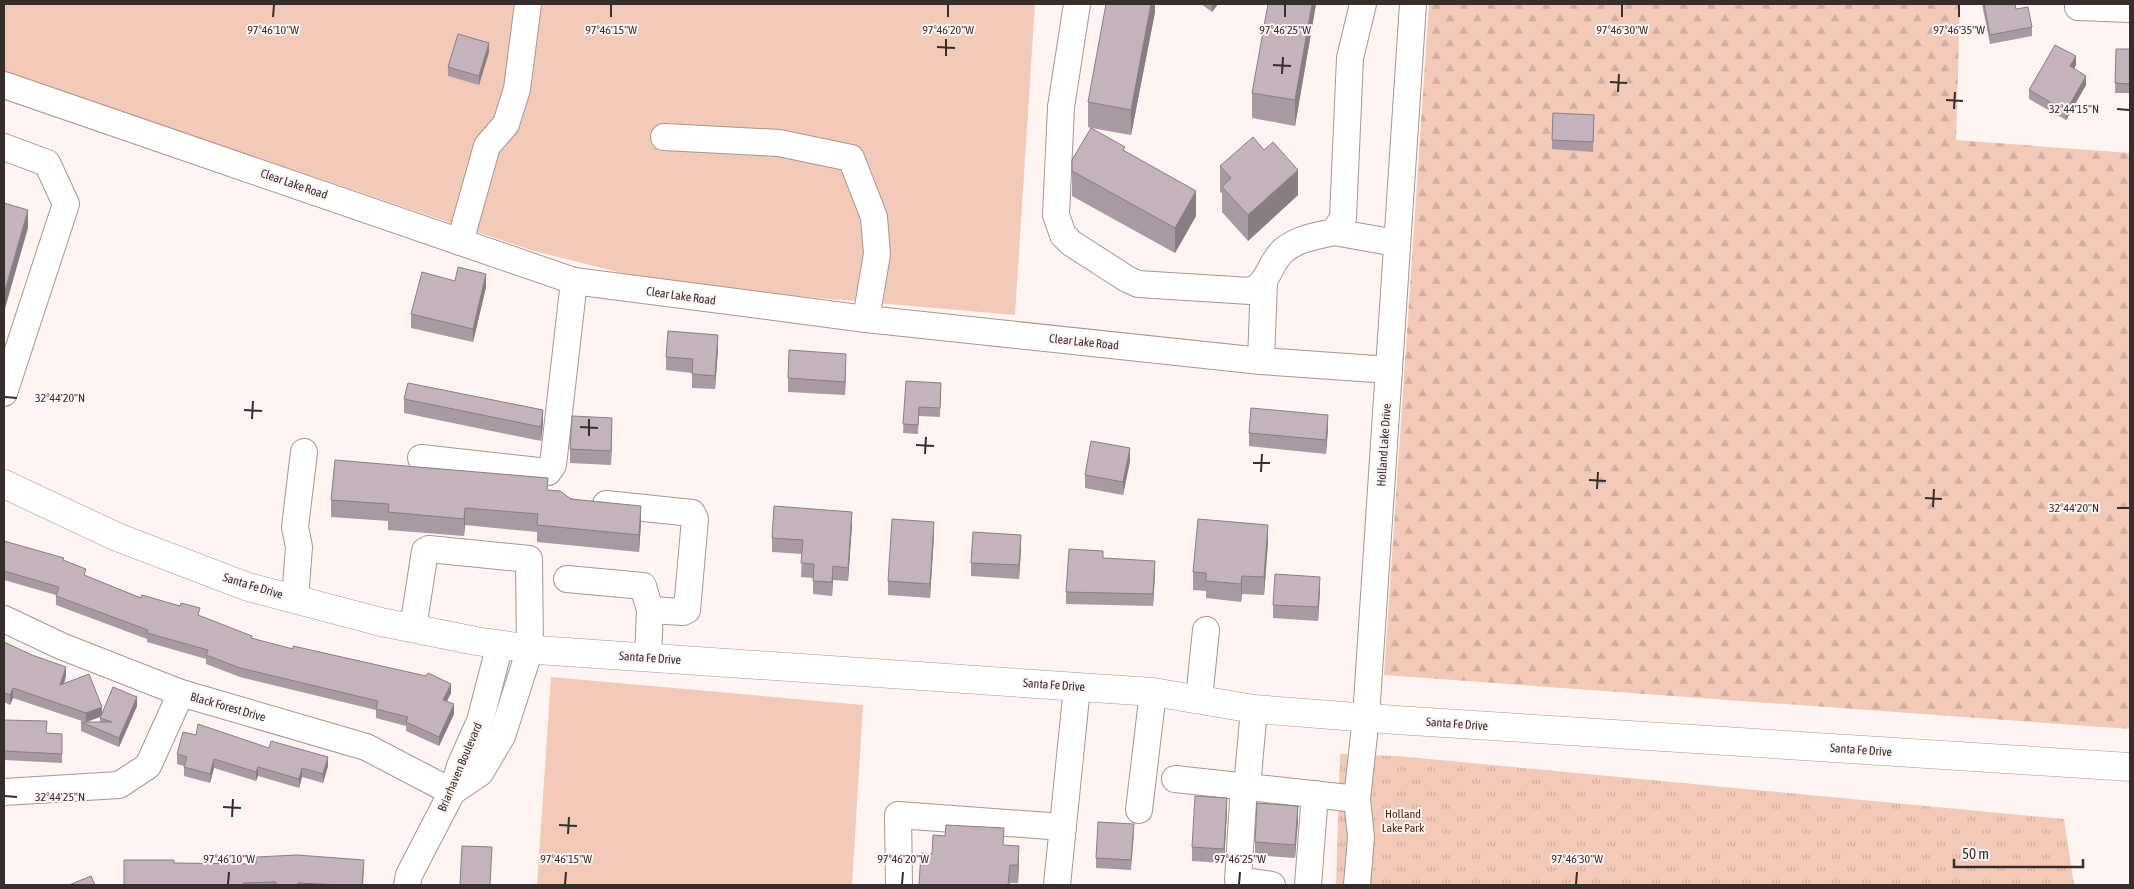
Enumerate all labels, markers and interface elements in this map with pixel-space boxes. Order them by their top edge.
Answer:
text: 97°46'10"W [247,23,299,37]
text: 97°46'15"W [585,23,637,37]
text: 97°46'20"W [922,23,974,37]
text: 97°46'25"W [1259,23,1311,37]
text: 97°46'30"W [1596,23,1648,37]
text: 97°46'35"W [1933,23,1985,37]
text: 32°44'15"N [2049,102,2099,116]
street label: Clear Lake Road [259,166,329,202]
street label: Clear Lake Road [645,284,717,308]
street label: Clear Lake Road [1048,331,1120,353]
text: 32°44'20"N [35,391,85,405]
street label: Holland Lake Drive [1374,403,1394,487]
text: 32°44'20"N [2049,501,2099,515]
street label: Santa Fe Drive [221,570,285,602]
street label: Santa Fe Drive [619,649,681,667]
street label: Santa Fe Drive [1023,676,1085,694]
street label: Black Forest Drive [189,690,267,724]
street label: Santa Fe Drive [1426,715,1488,733]
street label: Briarhaven Boulevard [435,720,485,814]
street label: Santa Fe Drive [1830,741,1892,759]
text: 32°44'25"N [35,790,85,804]
park label: Holland Lake Park [1382,807,1425,835]
scale bar [1954,836,2083,868]
text: 50 m [1962,845,1989,862]
text: 97°46'10"W [203,852,255,866]
text: 97°46'15"W [540,852,592,866]
text: 97°46'20"W [877,852,929,866]
text: 97°46'25"W [1214,852,1266,866]
text: 97°46'30"W [1551,852,1603,866]

